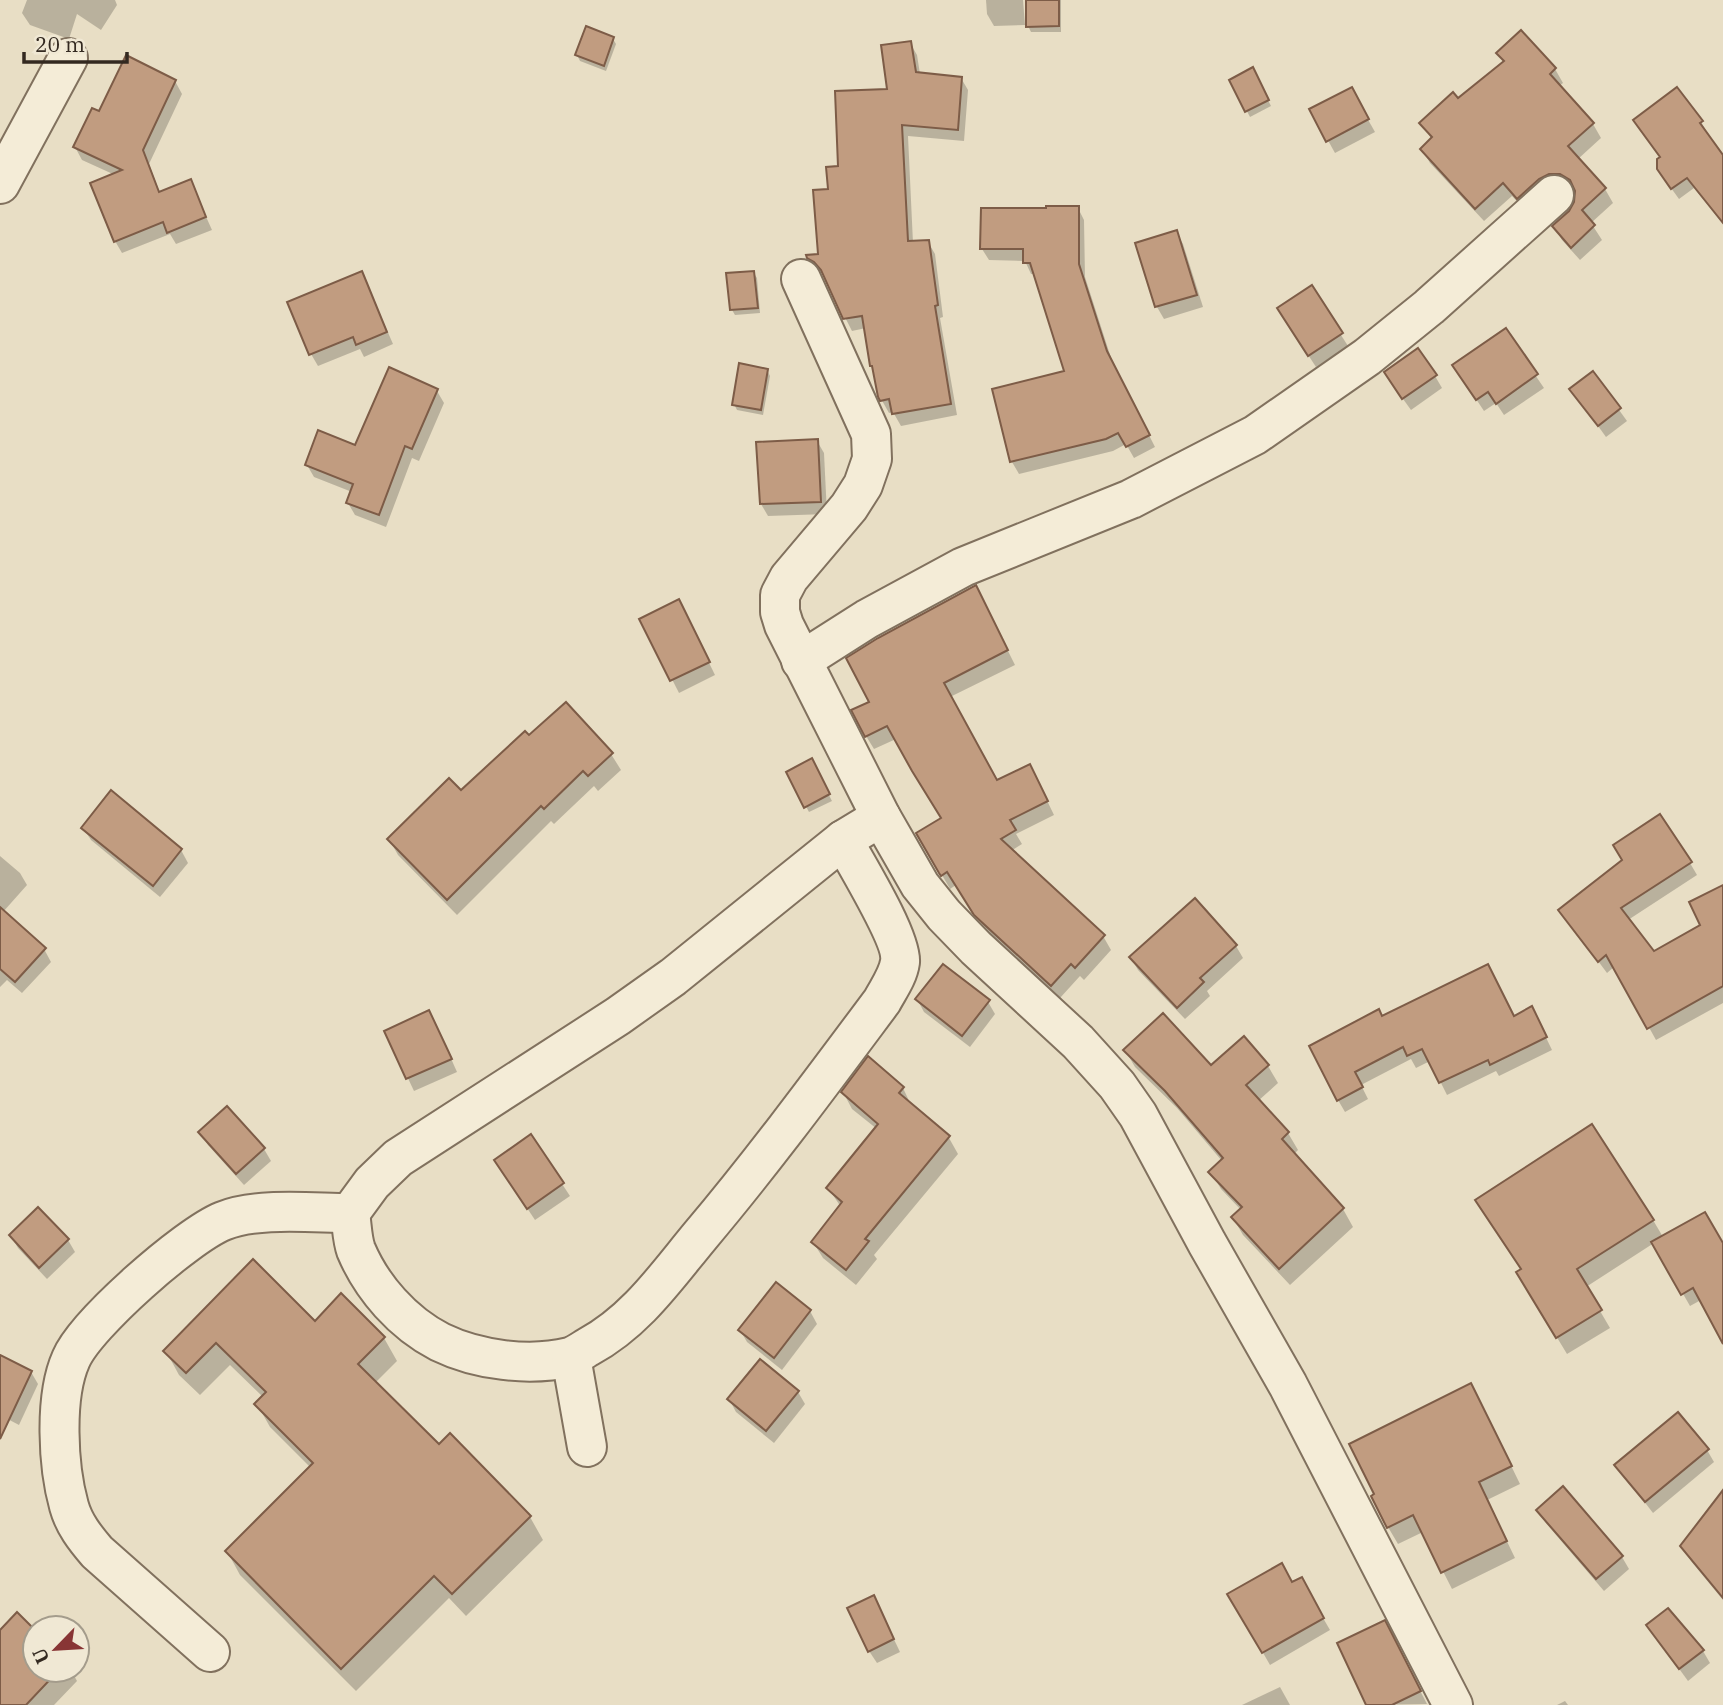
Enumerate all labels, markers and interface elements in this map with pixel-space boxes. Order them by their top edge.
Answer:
scale bar [24,21,128,65]
text: 20 m [35,30,85,58]
north arrow [21,1614,91,1684]
text: U [27,1644,55,1668]

